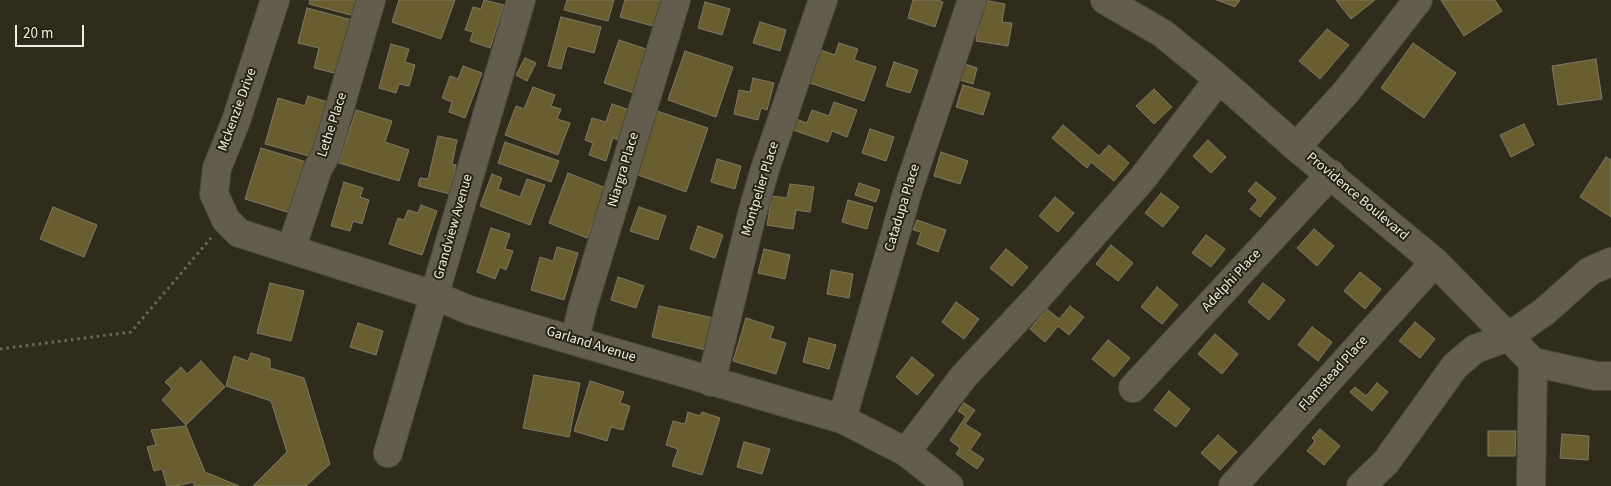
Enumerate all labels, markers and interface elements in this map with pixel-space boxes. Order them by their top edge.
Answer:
scale bar [18,15,86,47]
text: 20 m [23,23,53,44]
street label: Mckenzie Drive [215,66,261,154]
street label: Lethe Place [315,90,351,160]
street label: Niargra Place [605,131,643,209]
street label: Montpelier Place [739,140,783,238]
street label: Providence Boulevard [1303,149,1411,245]
street label: Catadupa Place [882,162,924,254]
street label: Grandview Avenue [431,172,477,282]
street label: Adelphi Place [1199,246,1265,316]
street label: Garland Avenue [544,323,638,367]
street label: Flamstead Place [1296,333,1372,415]

